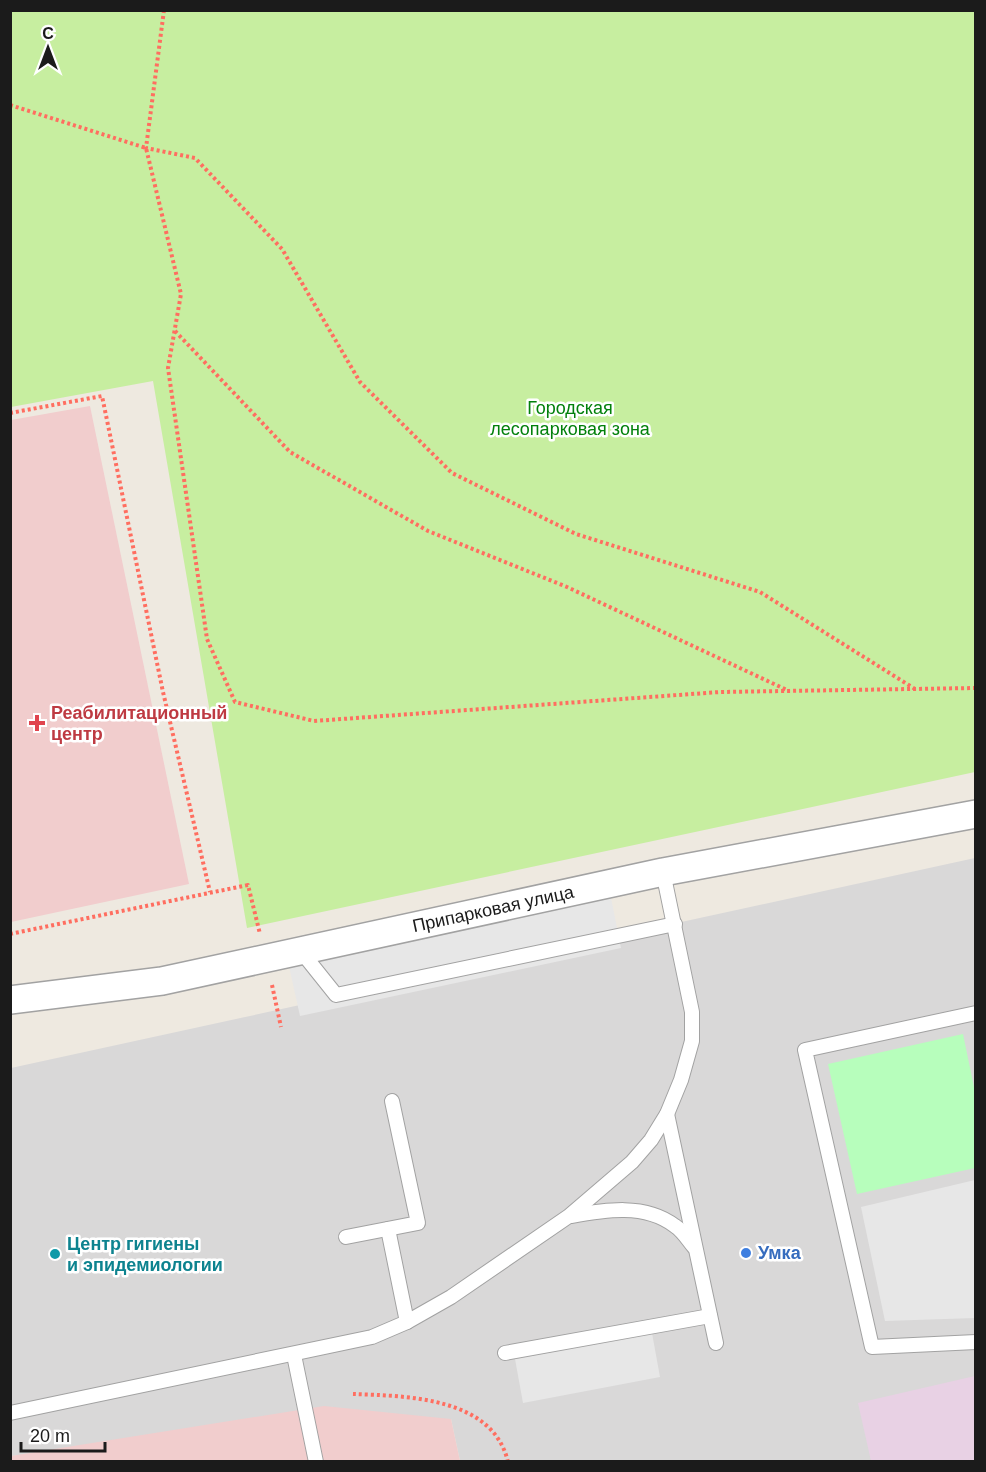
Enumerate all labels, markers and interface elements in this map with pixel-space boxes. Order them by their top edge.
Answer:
north arrow [18,18,78,78]
text: С [42,25,54,42]
park label: Городская лесопарковая зона [490,398,651,439]
place label: Реабилитационный центр [51,703,227,744]
marker: Реабилитационный центр [28,714,46,732]
street label: Припарковая улица [411,881,577,936]
place label: Центр гигиены и эпидемиологии [67,1234,223,1275]
place label: Умка [758,1243,802,1263]
marker: Умка [739,1246,753,1260]
marker: Центр гигиены и эпидемиологии [48,1247,62,1261]
scale bar [21,1415,105,1453]
text: 20 m [30,1426,70,1446]

